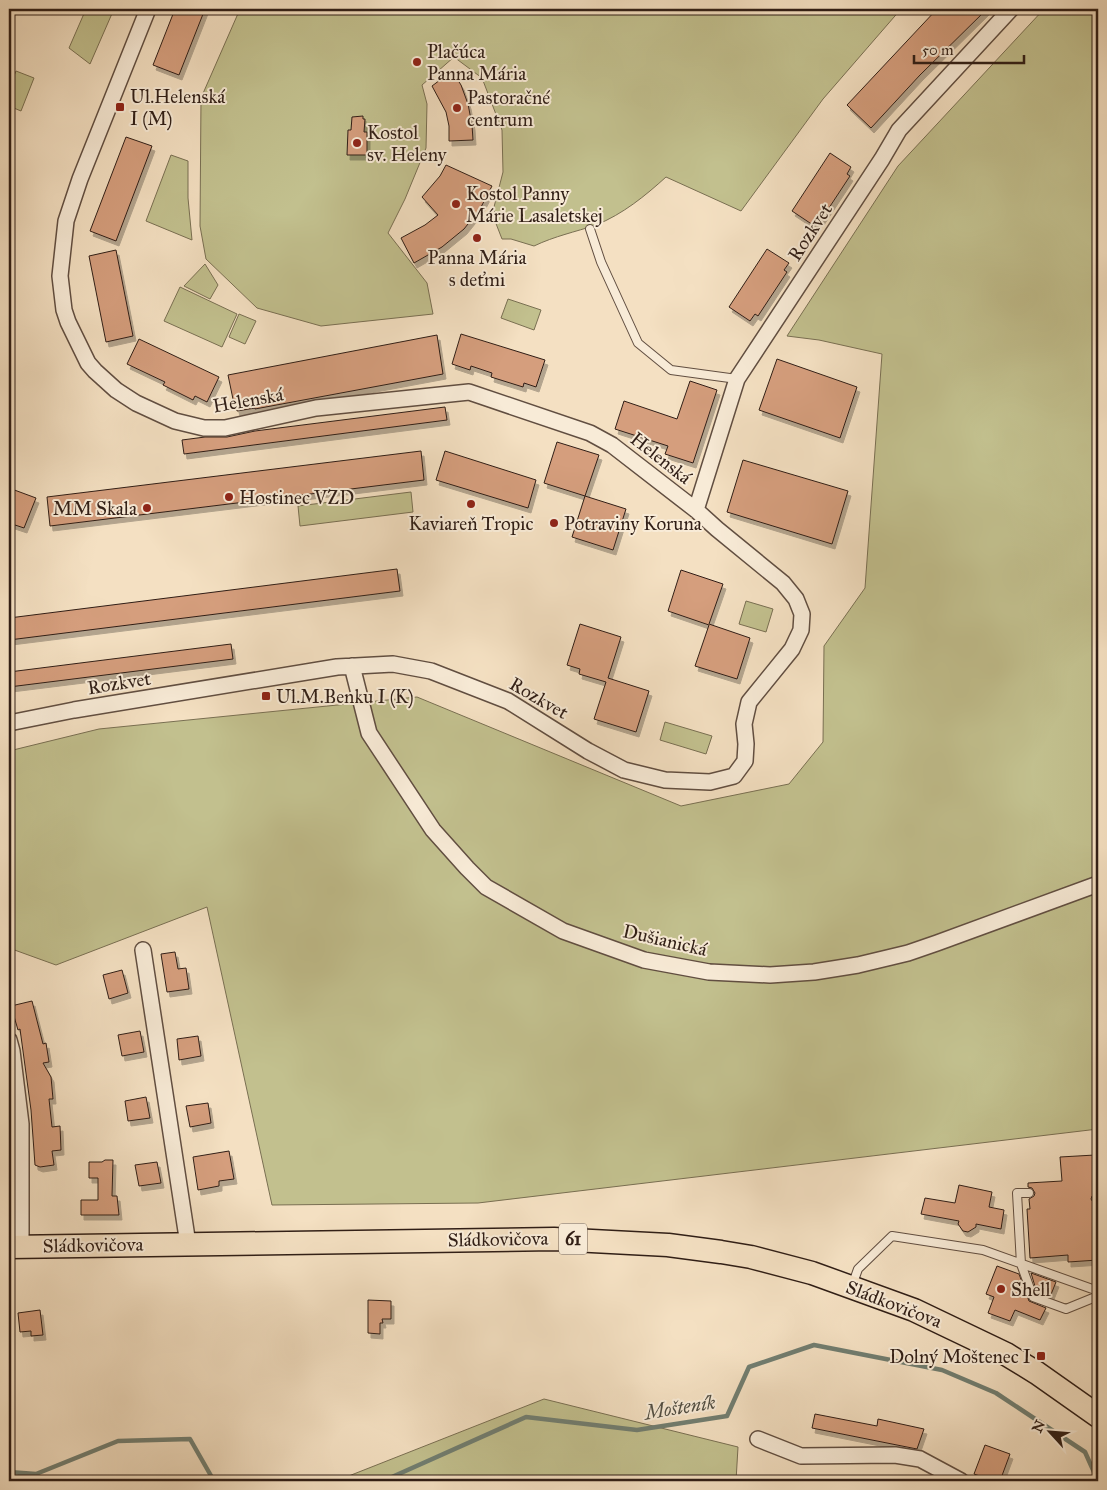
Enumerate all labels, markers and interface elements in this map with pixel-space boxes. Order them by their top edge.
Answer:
scale bar [914,32,1024,64]
place label: Plačúca Panna Mária [427,40,527,85]
text: 50 m [922,41,954,59]
marker: Plačúca Panna Mária [411,56,423,68]
place label: Ul.Helenská I (M) [130,85,226,131]
place label: Pastoračné centrum [467,86,550,131]
marker: Ul.Helenská I (M) [114,101,126,113]
marker: Pastoračné centrum [451,102,463,114]
place label: Kostol sv. Heleny [367,121,448,166]
marker: Kostol sv. Heleny [351,137,363,149]
place label: Kostol Panny Márie Lasaletskej [466,182,603,227]
marker: Kostol Panny Márie Lasaletskej [450,198,462,210]
street label: Rozkvet [783,199,837,265]
marker: Panna Mária s deťmi [471,232,483,244]
place label: Panna Mária s deťmi [427,246,528,291]
street label: Helenská [211,382,286,418]
street label: Helenská [626,427,697,490]
place label: Hostinec VZD [239,486,354,509]
marker: Hostinec VZD [223,491,235,503]
place label: MM Skala [53,497,138,520]
marker: Kaviareň Tropic [465,498,477,510]
marker: MM Skala [141,502,153,514]
place label: Kaviareň Tropic [408,512,534,535]
place label: Potraviny Koruna [564,512,703,535]
marker: Potraviny Koruna [548,517,560,529]
street label: Rozkvet [86,667,153,699]
street label: Rozkvet [506,672,573,724]
place label: Ul.M.Benku I (K) [276,685,414,709]
marker: Ul.M.Benku I (K) [260,690,272,702]
street label: Dušianická [621,919,710,961]
road number: 61 [559,1224,587,1254]
street label: Sládkovičova [447,1227,550,1251]
street label: Sládkovičova [42,1233,145,1257]
street label: Sládkovičova [843,1275,946,1333]
place label: Shell [1011,1278,1051,1301]
marker: Shell [995,1283,1007,1295]
place label: Dolný Moštenec I [889,1345,1031,1368]
marker: Dolný Moštenec I [1035,1350,1047,1362]
water label: Mošteník [641,1390,717,1425]
north arrow [1024,1408,1074,1458]
text: N [1029,1417,1049,1436]

